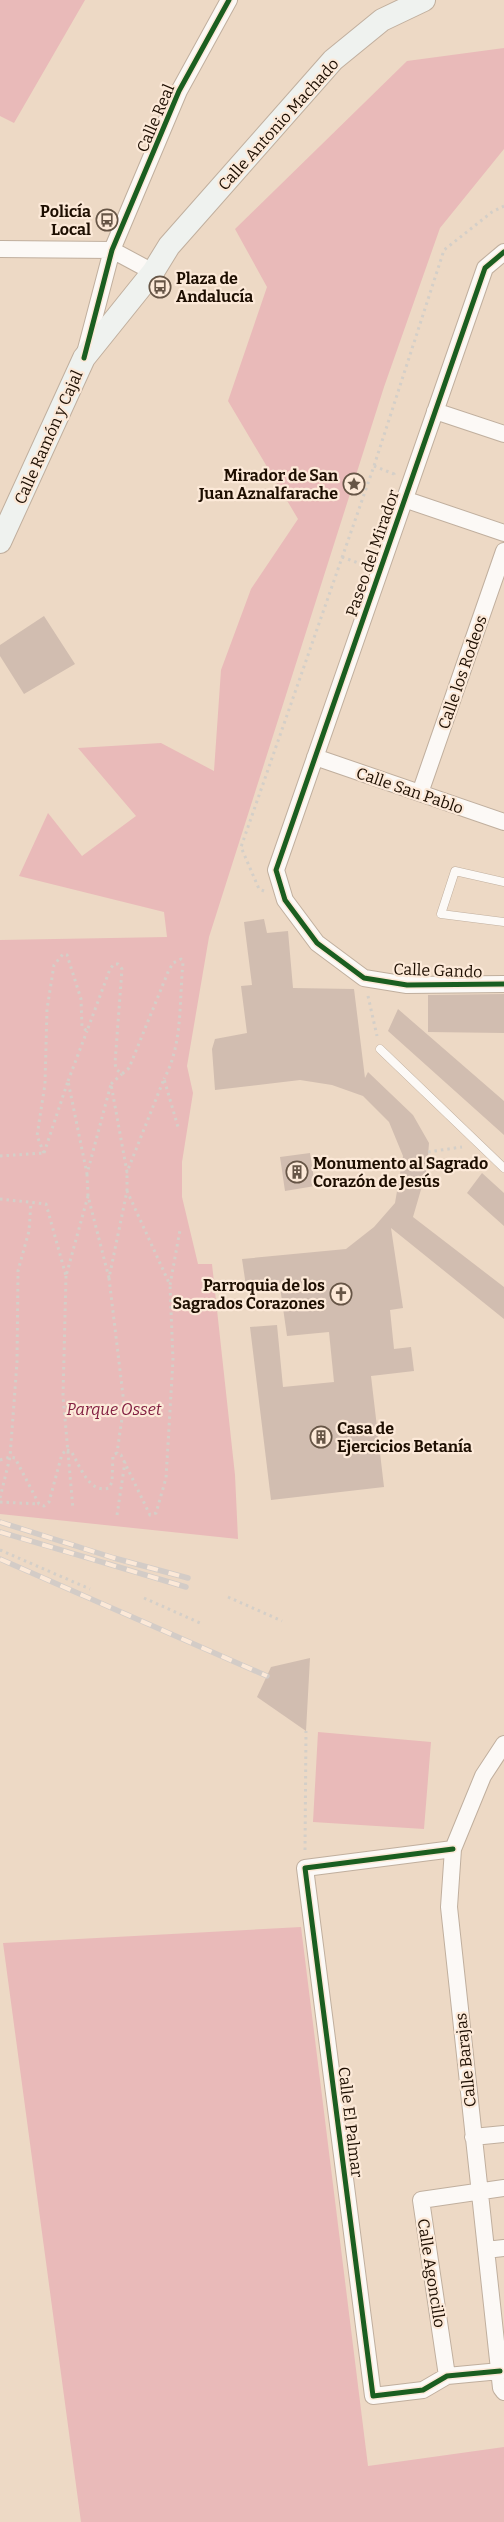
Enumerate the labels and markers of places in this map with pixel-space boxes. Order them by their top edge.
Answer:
place label: Policía Local [40,202,91,239]
bus stop icon: Policía Local [95,208,119,232]
place label: Plaza de Andalucía [176,269,253,306]
bus stop icon: Plaza de Andalucía [148,275,172,299]
place label: Mirador de San Juan Aznalfarache [198,466,339,503]
place icon: Mirador de San Juan Aznalfarache [342,472,366,496]
place label: Monumento al Sagrado Corazón de Jesús [313,1154,488,1191]
building icon: Monumento al Sagrado Corazón de Jesús [285,1160,309,1184]
place label: Parroquia de los Sagrados Corazones [173,1276,325,1313]
church icon: Parroquia de los Sagrados Corazones [329,1282,353,1306]
place label: Casa de Ejercicios Betanía [337,1419,472,1456]
building icon: Casa de Ejercicios Betanía [309,1425,333,1449]

